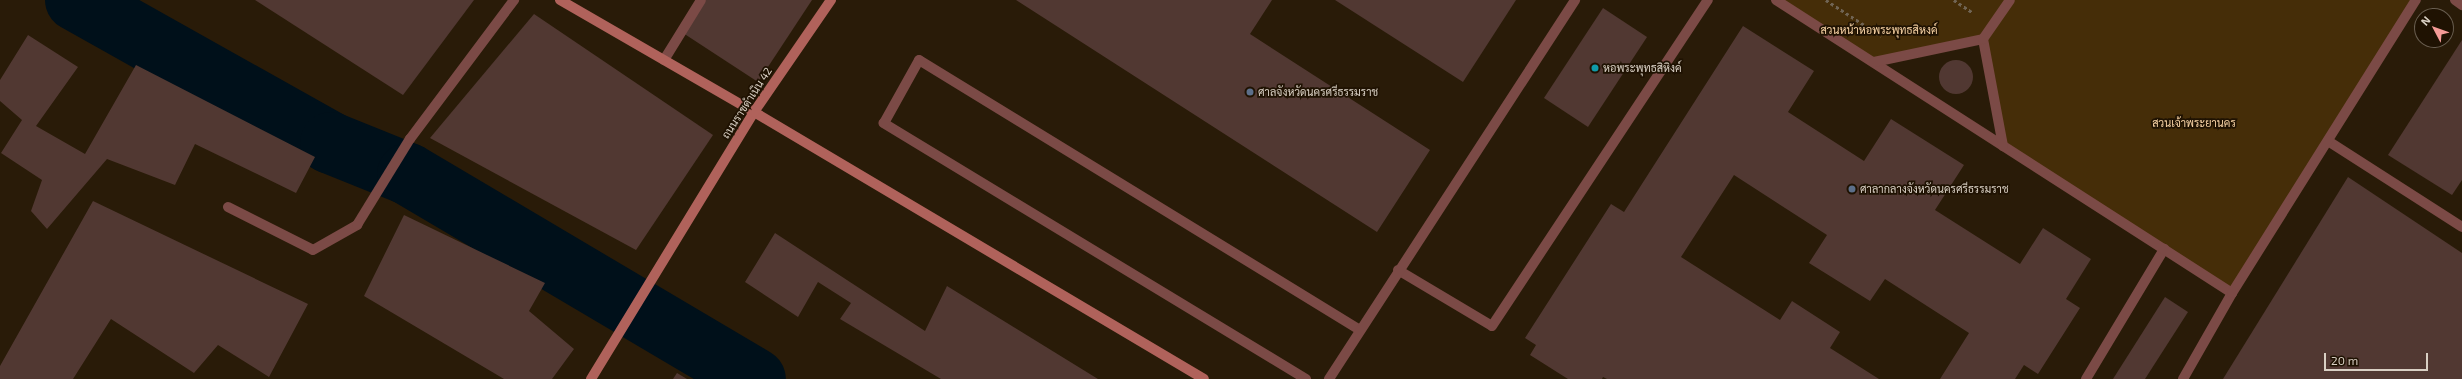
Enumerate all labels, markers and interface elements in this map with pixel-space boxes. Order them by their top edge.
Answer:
north arrow [2414,8,2454,48]
text: N [2418,13,2433,28]
park label: สวนหน้าหอพระพุทธสิหงค์ [1820,23,1938,37]
place label: หอพระพุทธสิหิงค์ [1603,61,1682,75]
marker: หอพระพุทธสิหิงค์ [1590,63,1600,73]
street label: ถนนราขดำเนิน 42 [719,65,775,141]
place label: ศาลจังหวัดนครศรีธรรมราช [1258,85,1378,99]
marker: ศาลจังหวัดนครศรีธรรมราช [1245,87,1255,97]
park label: สวนเจ้าพระยานคร [2152,116,2236,130]
place label: ศาลากลางจังหวัดนครศรีธรรมราช [1860,182,2009,196]
marker: ศาลากลางจังหวัดนครศรีธรรมราช [1847,184,1857,194]
scale bar [2326,345,2430,371]
text: 20 m [2331,353,2358,367]

